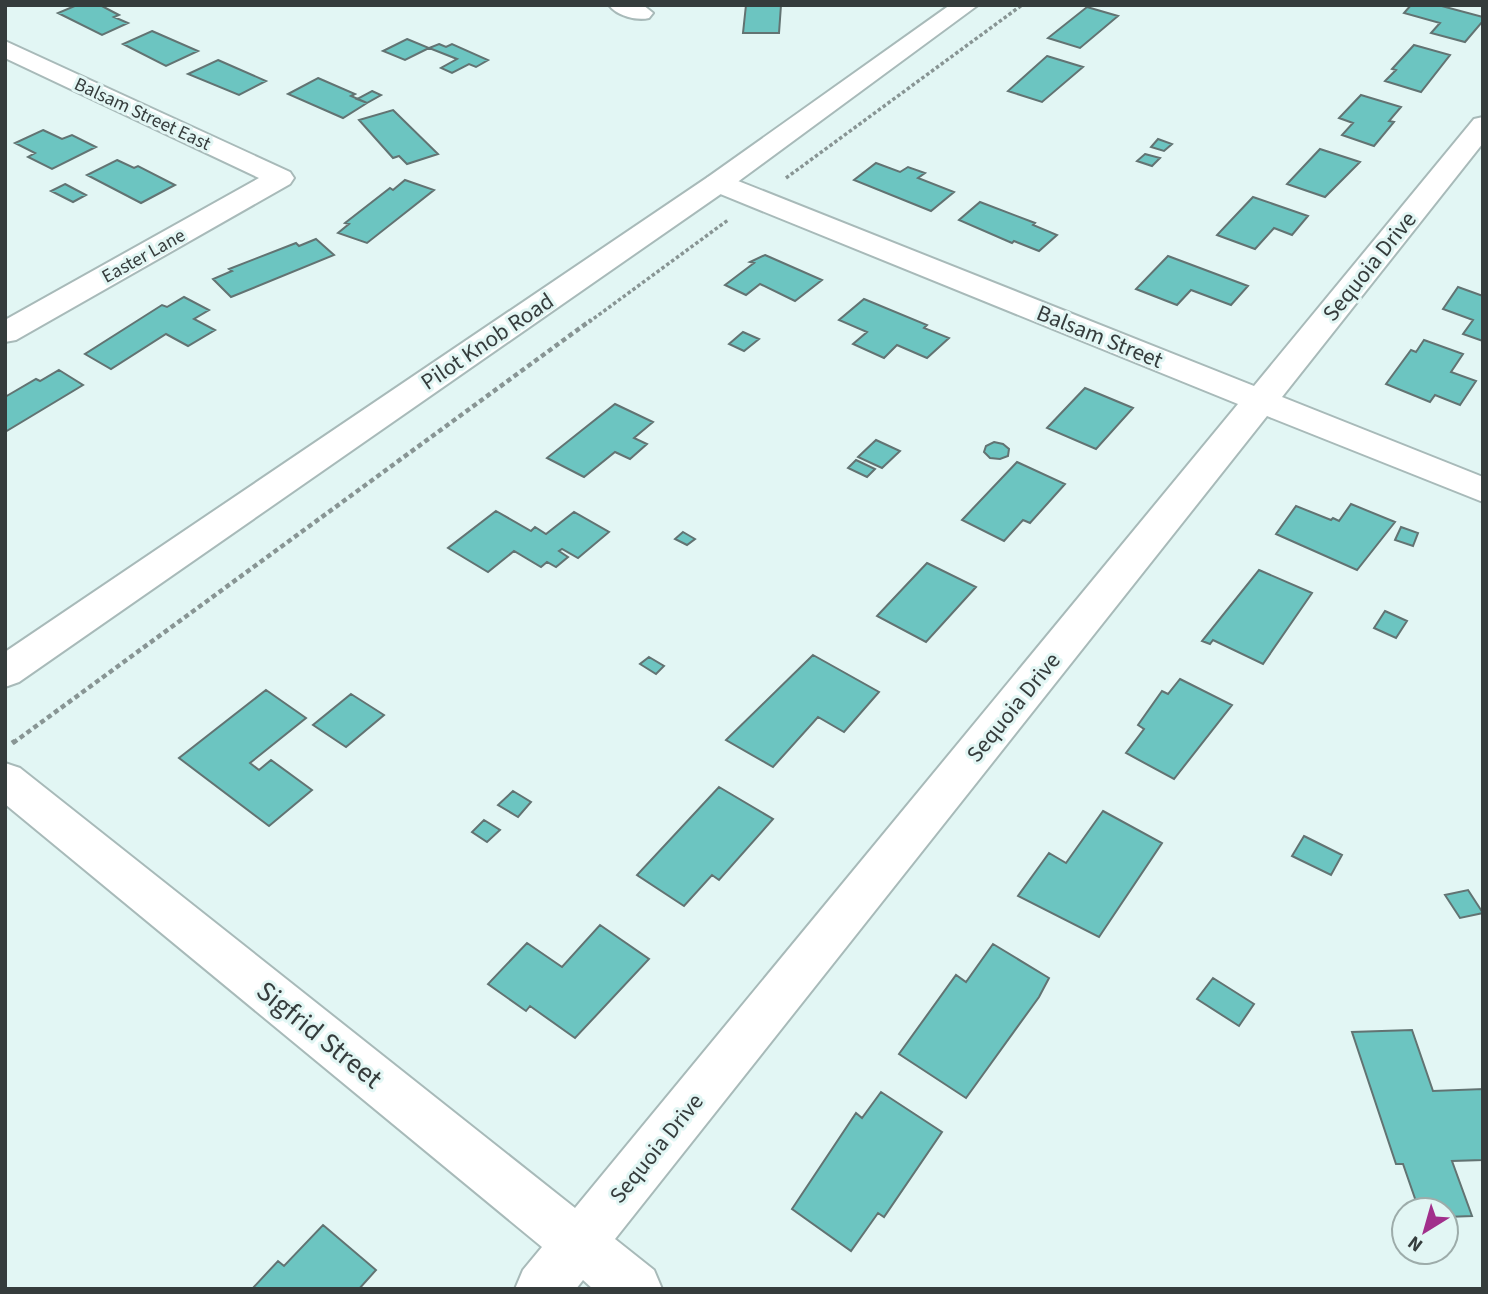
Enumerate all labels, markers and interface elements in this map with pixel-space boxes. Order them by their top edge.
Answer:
street label: Balsam Street East [70,71,216,158]
street label: Sequoia Drive [1315,204,1424,328]
street label: Easter Lane [97,222,190,290]
street label: Pilot Knob Road [414,285,560,398]
street label: Balsam Street [1032,296,1168,377]
street label: Sequoia Drive [959,645,1068,769]
street label: Sigfrid Street [248,971,391,1098]
street label: Sequoia Drive [602,1086,711,1210]
north arrow [1390,1196,1460,1266]
text: N [1402,1229,1429,1258]

